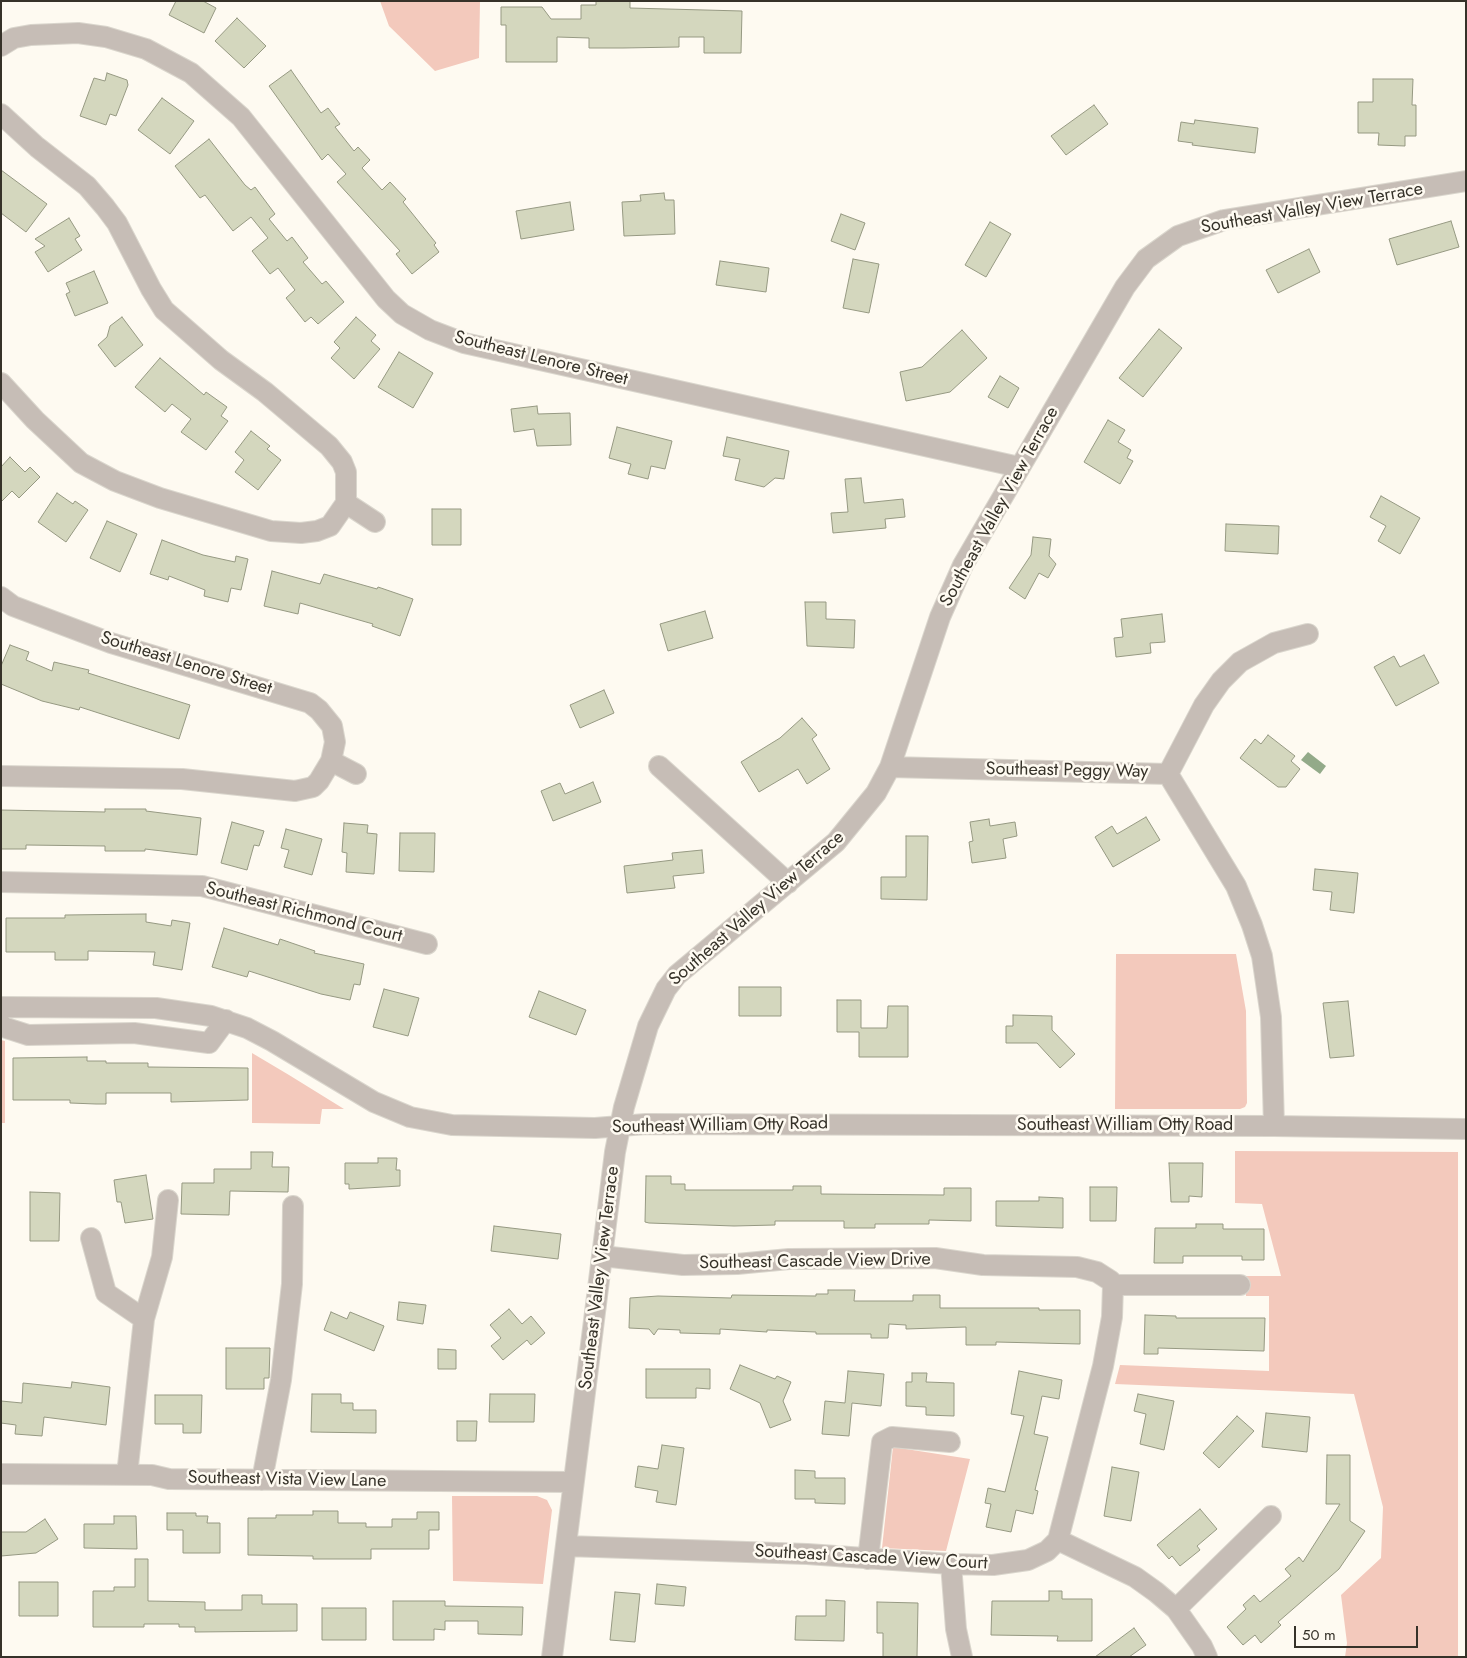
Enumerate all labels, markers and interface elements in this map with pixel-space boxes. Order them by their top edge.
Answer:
street label: Southeast Valley View Terrace [1199,179,1425,239]
street label: Southeast Lenore Street [452,327,630,391]
street label: Southeast Valley View Terrace [936,403,1064,611]
street label: Southeast Lenore Street [98,628,274,700]
street label: Southeast Peggy Way [985,759,1149,783]
street label: Southeast Valley View Terrace [665,827,849,991]
street label: Southeast Richmond Court [204,878,404,948]
street label: Southeast William Otty Road [612,1113,828,1139]
street label: Southeast William Otty Road [1017,1115,1233,1137]
street label: Southeast Valley View Terrace [576,1165,624,1391]
street label: Southeast Cascade View Drive [699,1249,931,1275]
street label: Southeast Vista View Lane [187,1467,387,1493]
street label: Southeast Cascade View Court [754,1541,988,1575]
scale bar [1297,1616,1421,1648]
text: 50 m [1302,1624,1336,1646]

